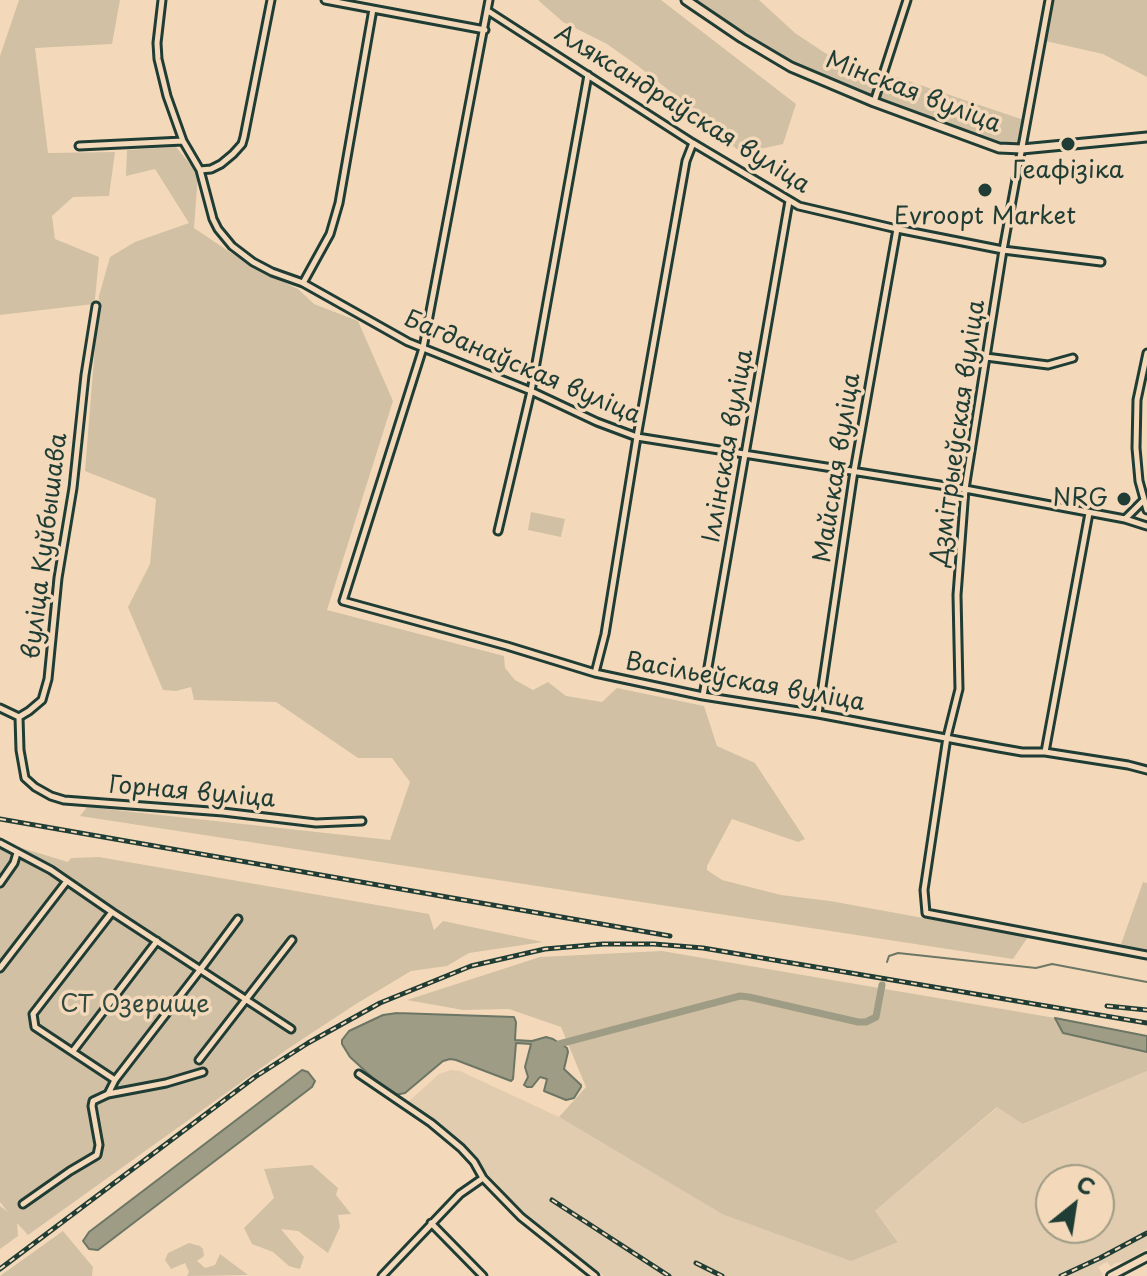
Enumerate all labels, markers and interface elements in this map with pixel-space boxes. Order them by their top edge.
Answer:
street label: Аляксандраўская вуліца [549,20,815,200]
street label: Мінская вуліца [821,46,1005,140]
marker: Геафізіка [1059,135,1077,153]
place label: Геафізіка [1012,157,1124,185]
marker: Evroopt Market [976,181,994,199]
place label: Evroopt Market [894,203,1076,231]
street label: Дзмітрыеўская вуліца [926,298,992,568]
street label: Багданаўская вуліца [399,305,645,431]
street label: Іллінская вуліца [698,347,760,545]
street label: Майская вуліца [809,371,867,565]
street label: вуліца Куйбышава [18,431,74,661]
place label: NRG [1052,485,1108,513]
marker: NRG [1115,490,1133,508]
street label: Васільеўская вуліца [623,648,867,718]
street label: Горная вуліца [107,771,277,815]
park label: СТ Озерище [60,991,210,1019]
north arrow [1035,1164,1115,1244]
text: С [1071,1166,1102,1203]

